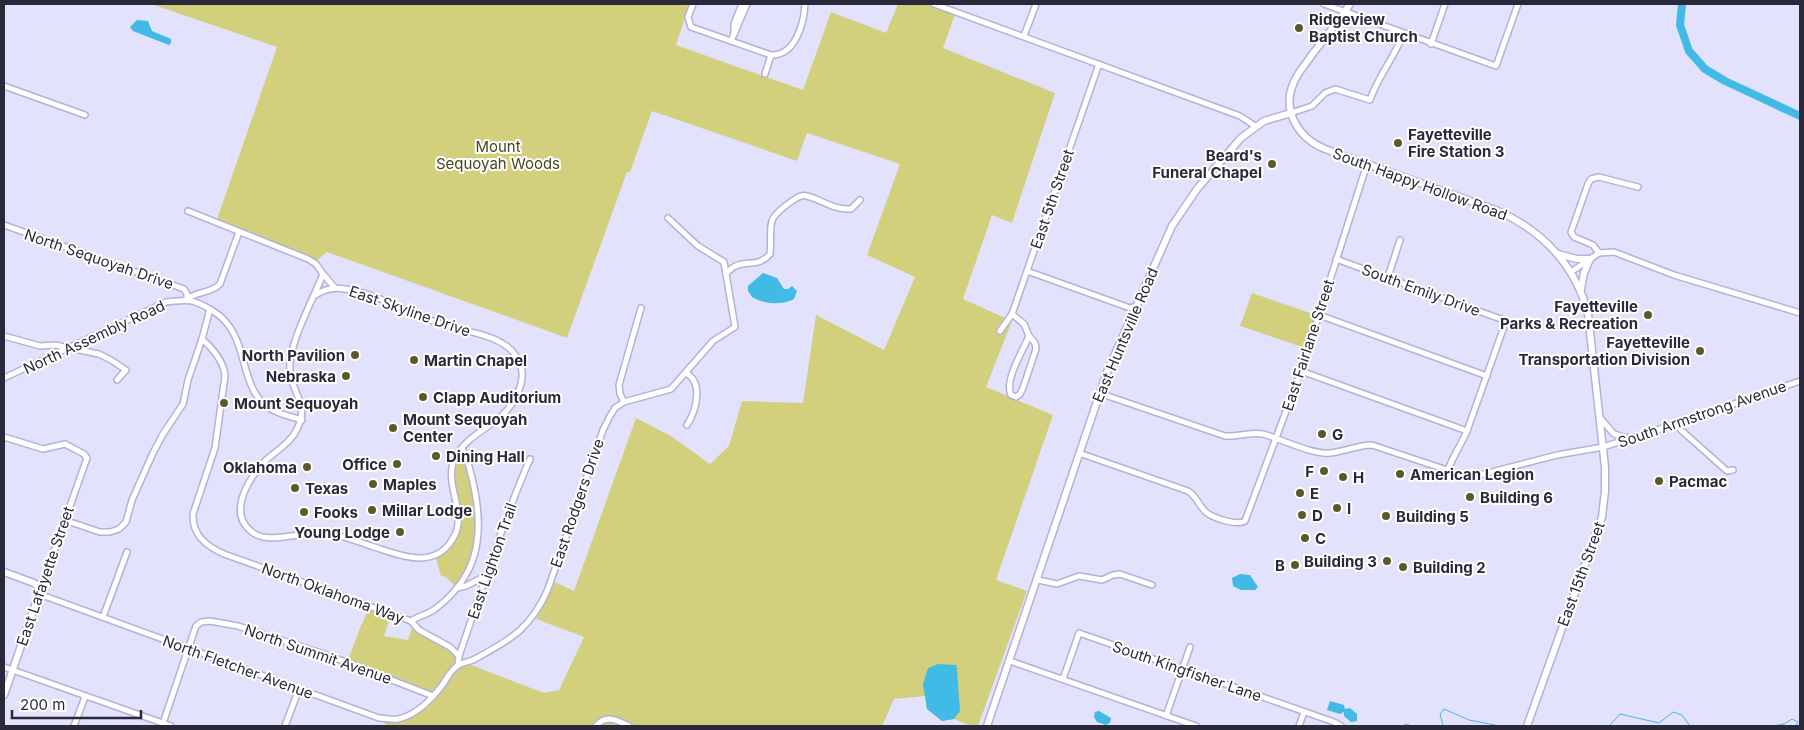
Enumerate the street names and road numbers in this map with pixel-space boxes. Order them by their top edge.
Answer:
street label: South Happy Hollow Road [1330,144,1510,224]
street label: East 5th Street [1026,147,1078,251]
street label: North Sequoyah Drive [22,225,176,293]
street label: South Emily Drive [1359,260,1483,320]
street label: East Huntsville Road [1088,265,1162,405]
street label: East Fairlane Street [1278,277,1338,413]
street label: East Skyline Drive [347,281,473,341]
street label: North Assembly Road [20,296,168,378]
street label: South Armstrong Avenue [1615,376,1789,452]
street label: East Rodgers Drive [546,436,608,570]
street label: East Lighton Trail [463,500,521,622]
street label: East Lafayette Street [12,504,78,648]
street label: East 15th Street [1553,519,1609,629]
street label: North Oklahoma Way [259,558,407,628]
street label: North Summit Avenue [242,620,394,688]
street label: North Fletcher Avenue [160,631,316,703]
street label: South Kingfisher Lane [1110,637,1264,705]

